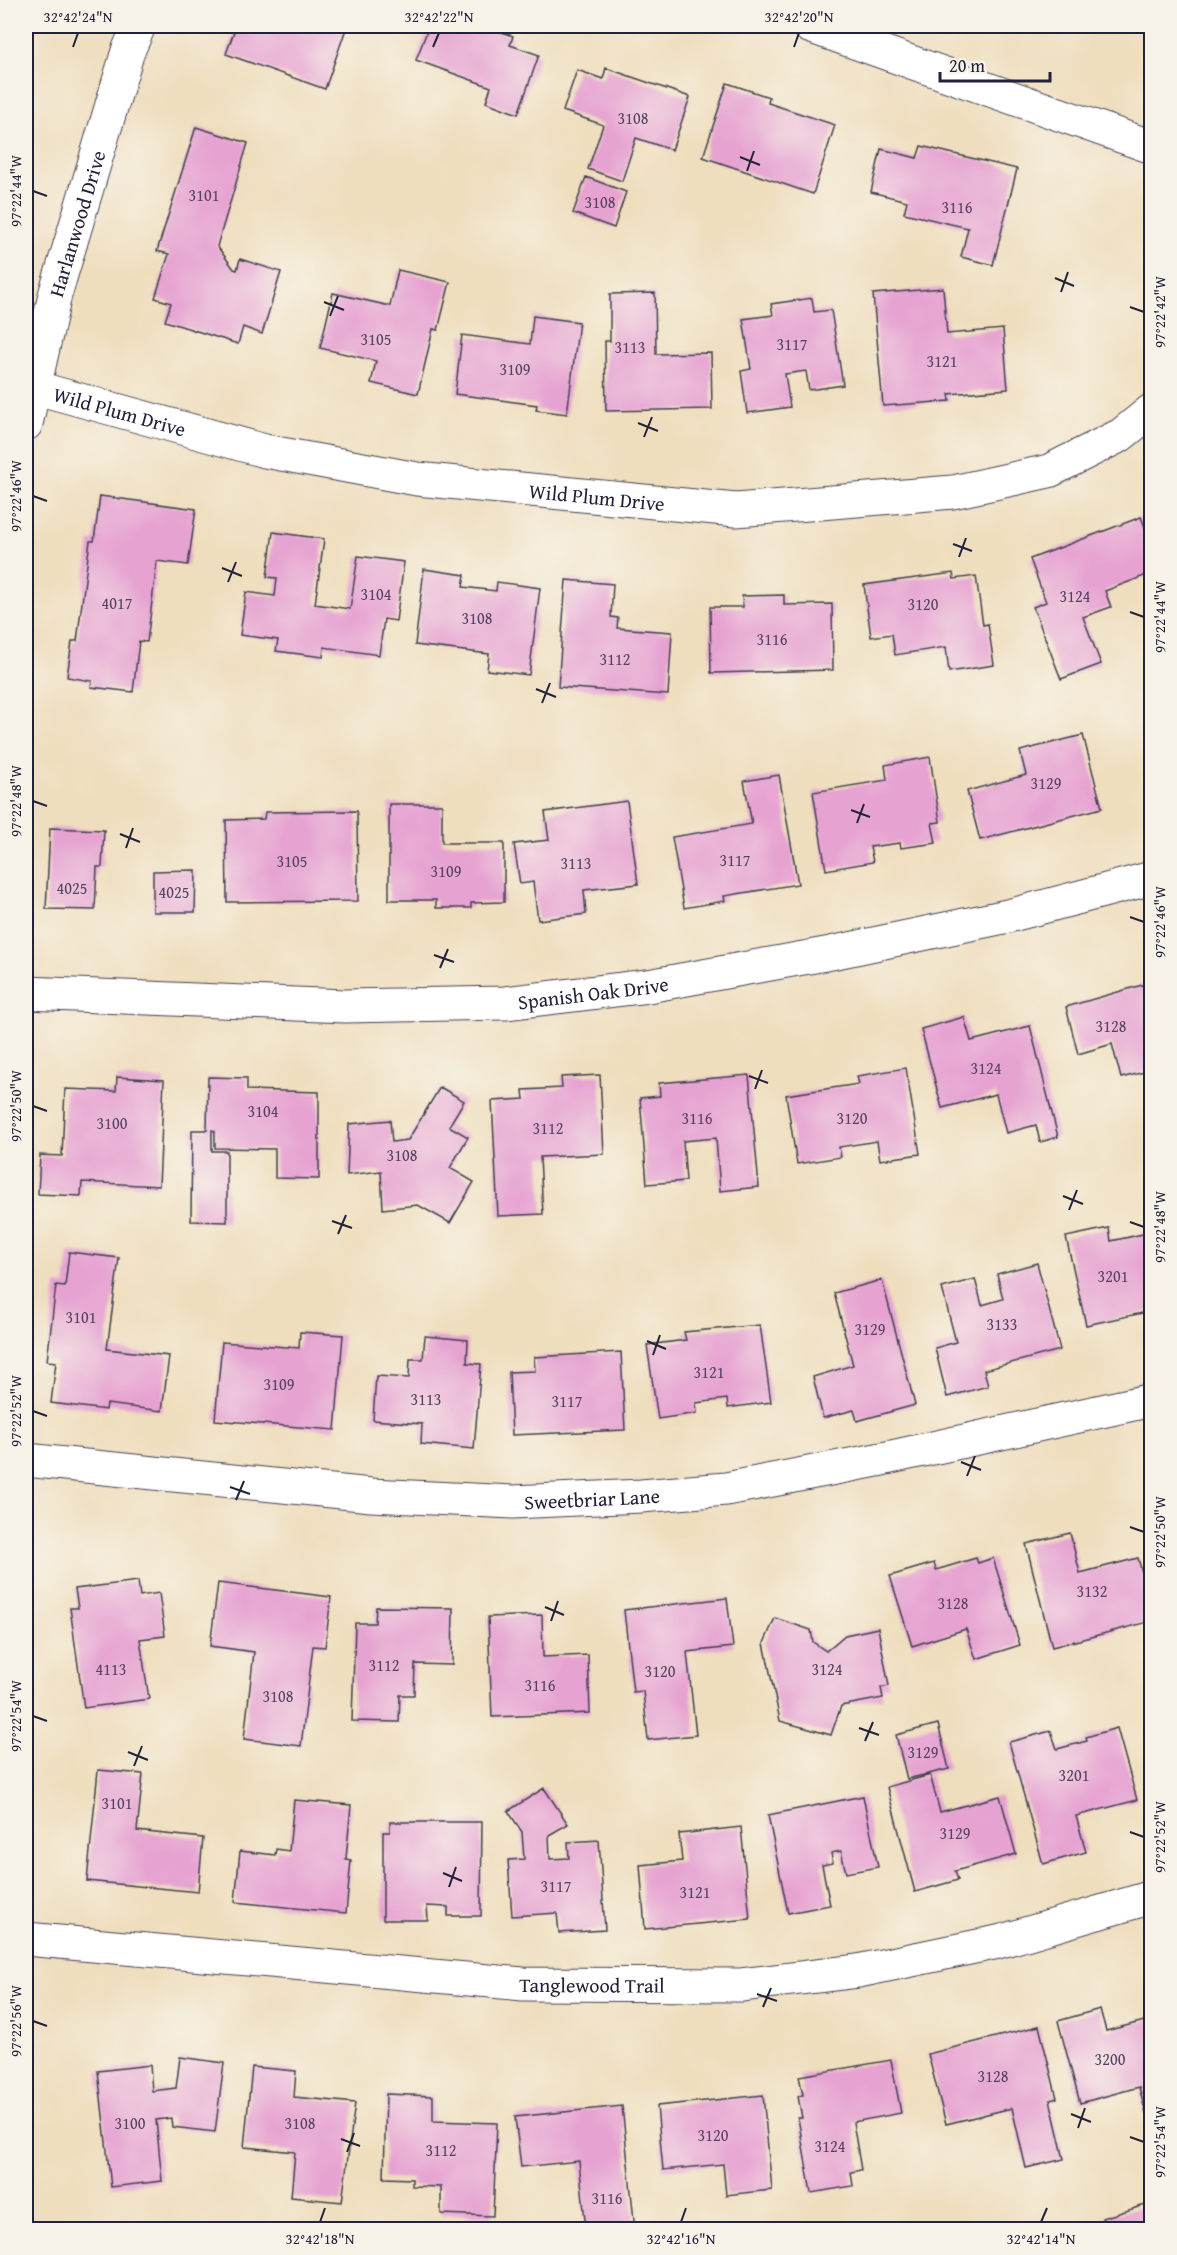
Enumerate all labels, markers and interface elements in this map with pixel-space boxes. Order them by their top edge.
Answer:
text: 32°42'24"N [44,6,113,27]
text: 32°42'22"N [405,6,474,27]
text: 32°42'20"N [765,6,834,27]
scale bar [940,45,1050,83]
text: 20 m [949,52,985,79]
house number: 3108 [618,106,649,130]
street label: Harlanwood Drive [41,147,112,300]
text: 97°22'44"W [5,155,26,227]
house number: 3101 [189,183,219,207]
house number: 3108 [585,190,616,214]
house number: 3116 [942,195,973,219]
text: 97°22'42"W [1149,276,1170,348]
house number: 3105 [361,327,391,351]
house number: 3117 [777,332,808,356]
house number: 3113 [615,335,645,359]
house number: 3121 [927,349,957,373]
house number: 3109 [500,357,531,381]
street label: Wild Plum Drive [50,379,189,443]
text: 97°22'46"W [5,460,26,532]
street label: Wild Plum Drive [528,475,666,518]
text: 97°22'44"W [1149,581,1170,653]
house number: 3104 [361,582,392,606]
house number: 3124 [1060,584,1091,608]
house number: 4017 [102,591,133,615]
house number: 3120 [908,592,939,616]
house number: 3108 [462,606,493,630]
house number: 3116 [757,627,788,651]
house number: 3112 [600,647,630,671]
text: 97°22'48"W [5,765,26,837]
house number: 3129 [1031,771,1062,795]
house number: 3117 [720,848,751,872]
house number: 3105 [277,849,307,873]
house number: 3113 [561,851,591,875]
house number: 3109 [431,859,462,883]
house number: 4025 [57,876,87,900]
house number: 4025 [159,880,189,904]
text: 97°22'46"W [1149,886,1170,958]
street label: Spanish Oak Drive [516,968,671,1016]
house number: 3128 [1096,1014,1127,1038]
house number: 3124 [971,1056,1002,1080]
text: 97°22'50"W [5,1070,26,1142]
house number: 3104 [248,1099,279,1123]
house number: 3116 [682,1106,713,1130]
house number: 3120 [837,1106,868,1130]
house number: 3100 [97,1111,128,1135]
house number: 3112 [533,1116,563,1140]
house number: 3108 [387,1143,418,1167]
text: 97°22'48"W [1149,1191,1170,1263]
house number: 3201 [1098,1264,1128,1288]
house number: 3101 [66,1305,96,1329]
house number: 3133 [987,1312,1017,1336]
house number: 3129 [855,1317,886,1341]
house number: 3121 [694,1360,724,1384]
house number: 3109 [264,1372,295,1396]
text: 97°22'52"W [5,1375,26,1447]
house number: 3113 [411,1387,441,1411]
house number: 3117 [552,1389,583,1413]
street label: Sweetbriar Lane [524,1480,661,1516]
text: 97°22'50"W [1149,1496,1170,1568]
house number: 3132 [1077,1579,1107,1603]
house number: 3128 [938,1591,969,1615]
house number: 3112 [369,1653,399,1677]
house number: 4113 [96,1657,126,1681]
house number: 3124 [812,1657,843,1681]
house number: 3120 [645,1659,676,1683]
house number: 3116 [525,1673,556,1697]
text: 97°22'54"W [5,1680,26,1752]
house number: 3108 [263,1684,294,1708]
house number: 3129 [908,1740,939,1764]
house number: 3201 [1059,1763,1089,1787]
house number: 3101 [102,1791,132,1815]
text: 97°22'52"W [1149,1801,1170,1873]
house number: 3129 [940,1821,971,1845]
house number: 3117 [541,1874,572,1898]
house number: 3121 [680,1880,710,1904]
street label: Tanglewood Trail [519,1969,665,1999]
text: 97°22'56"W [5,1985,26,2057]
house number: 3200 [1095,2047,1126,2071]
house number: 3128 [978,2064,1009,2088]
text: 97°22'54"W [1149,2106,1170,2178]
house number: 3100 [115,2111,146,2135]
house number: 3108 [285,2111,316,2135]
house number: 3120 [698,2123,729,2147]
house number: 3124 [815,2134,846,2158]
house number: 3112 [426,2138,456,2162]
house number: 3116 [592,2186,623,2210]
text: 32°42'18"N [286,2228,355,2249]
text: 32°42'16"N [647,2228,716,2249]
text: 32°42'14"N [1007,2228,1076,2249]

